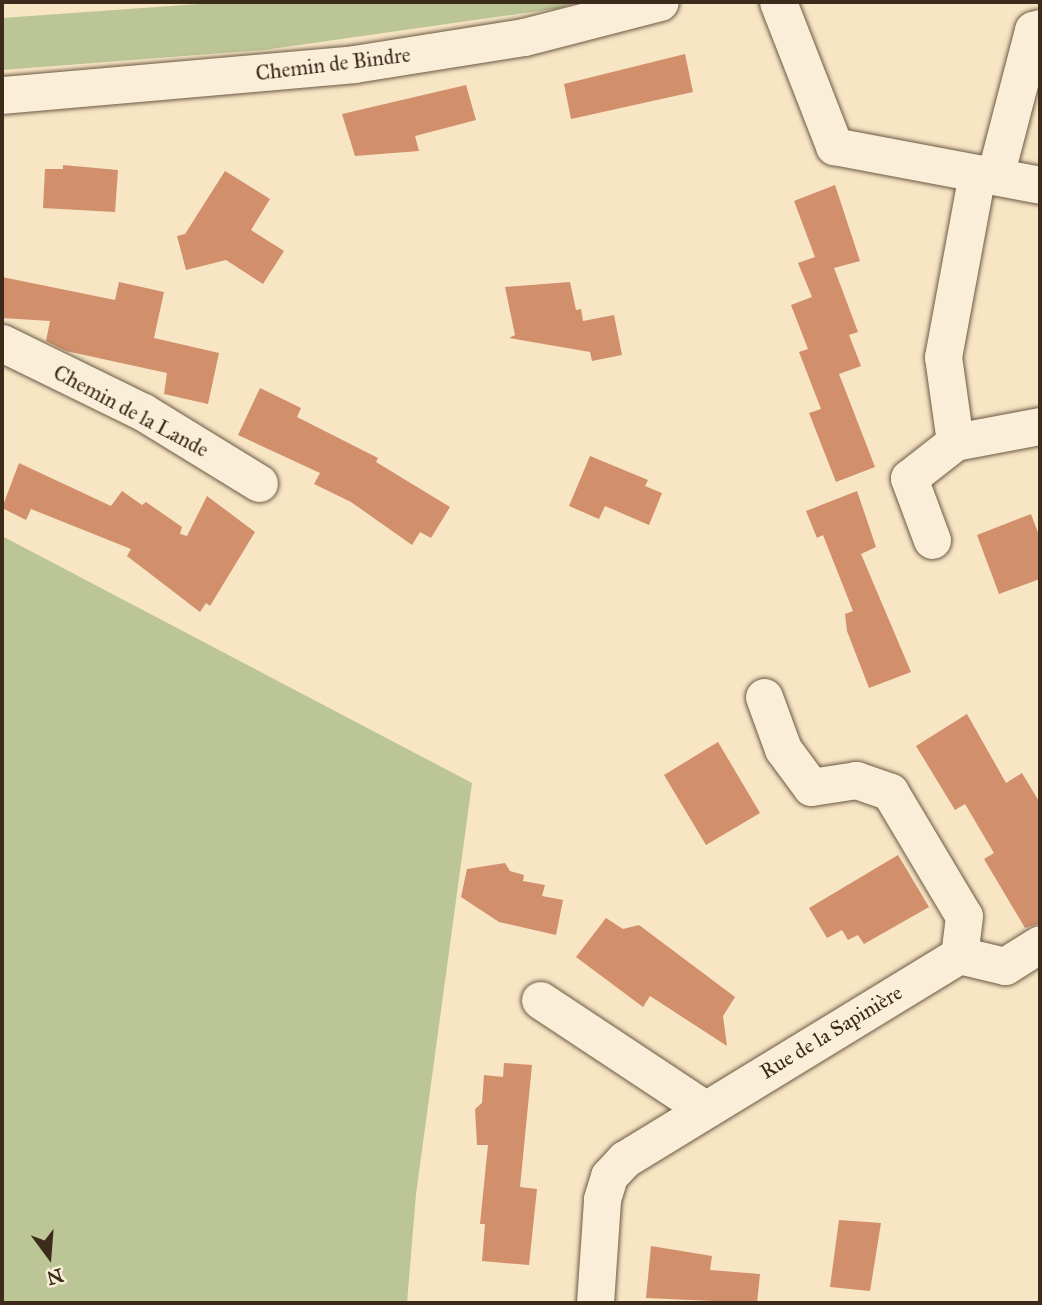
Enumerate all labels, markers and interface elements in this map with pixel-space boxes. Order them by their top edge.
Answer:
street label: Chemin de Bindre [254,42,412,86]
street label: Chemin de la Lande [49,360,213,462]
street label: Rue de la Sapinière [755,980,907,1084]
north arrow [14,1221,84,1291]
text: N [44,1263,66,1290]

